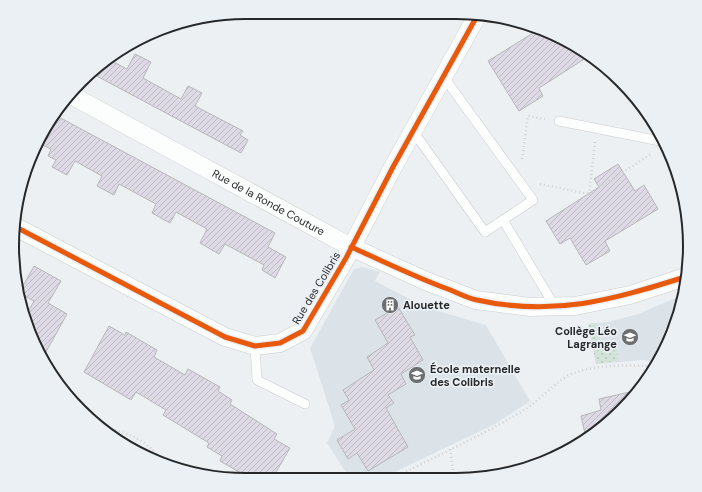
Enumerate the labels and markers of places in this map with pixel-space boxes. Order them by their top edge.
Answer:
building icon: Alouette [380,295,400,315]
place label: Alouette [403,298,450,312]
place label: Collège Léo Lagrange [555,324,617,351]
school or university icon: Collège Léo Lagrange [620,327,640,347]
place label: École maternelle des Colibris [430,362,521,389]
school or university icon: École maternelle des Colibris [407,365,427,385]

